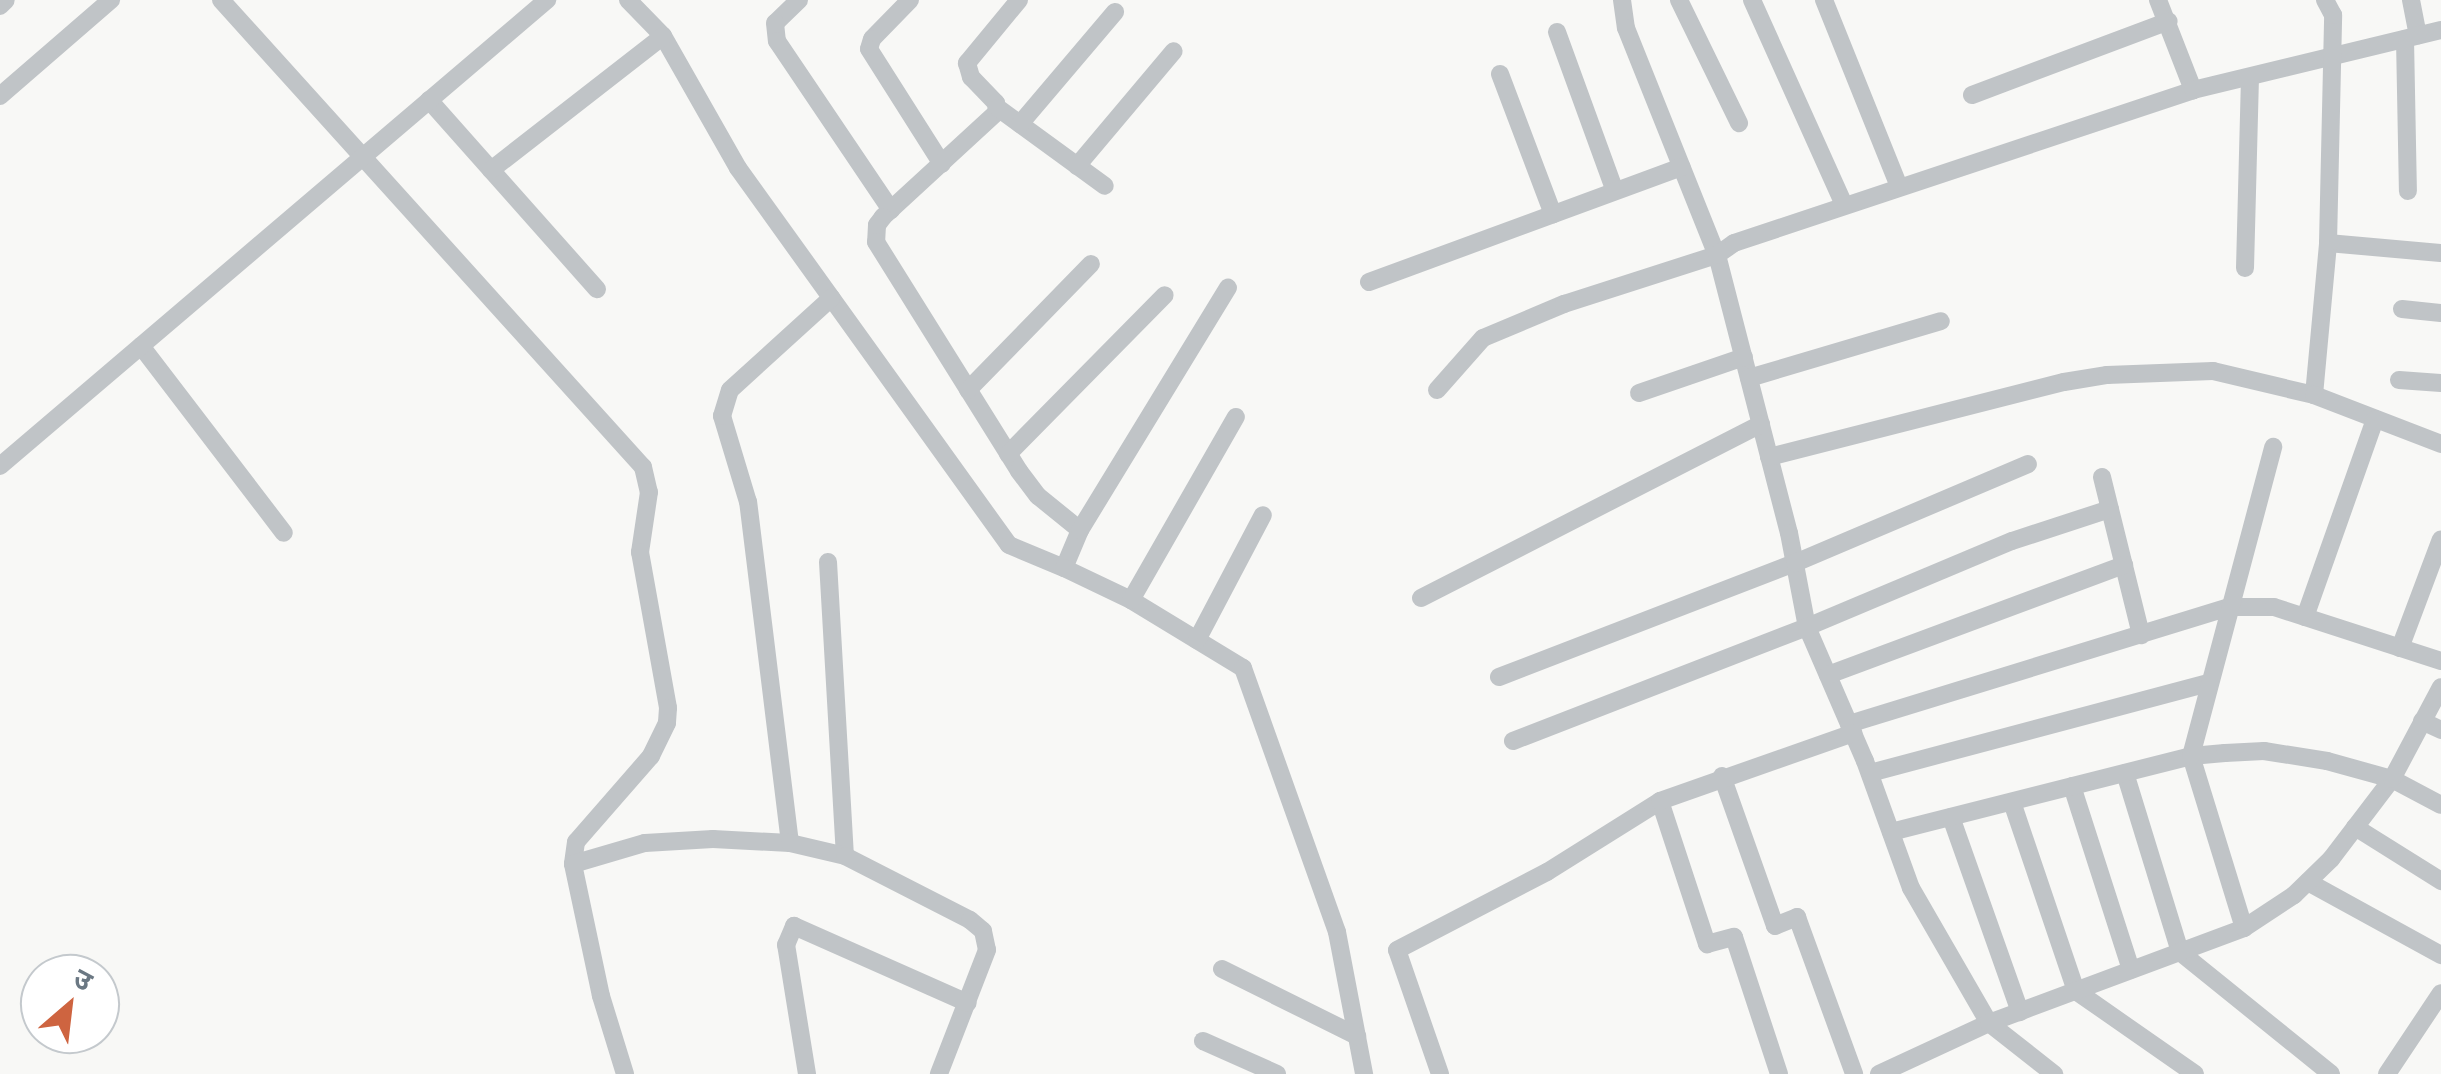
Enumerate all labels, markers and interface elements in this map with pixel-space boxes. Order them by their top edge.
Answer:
north arrow [20,954,120,1054]
text: उ [67,959,99,1000]

